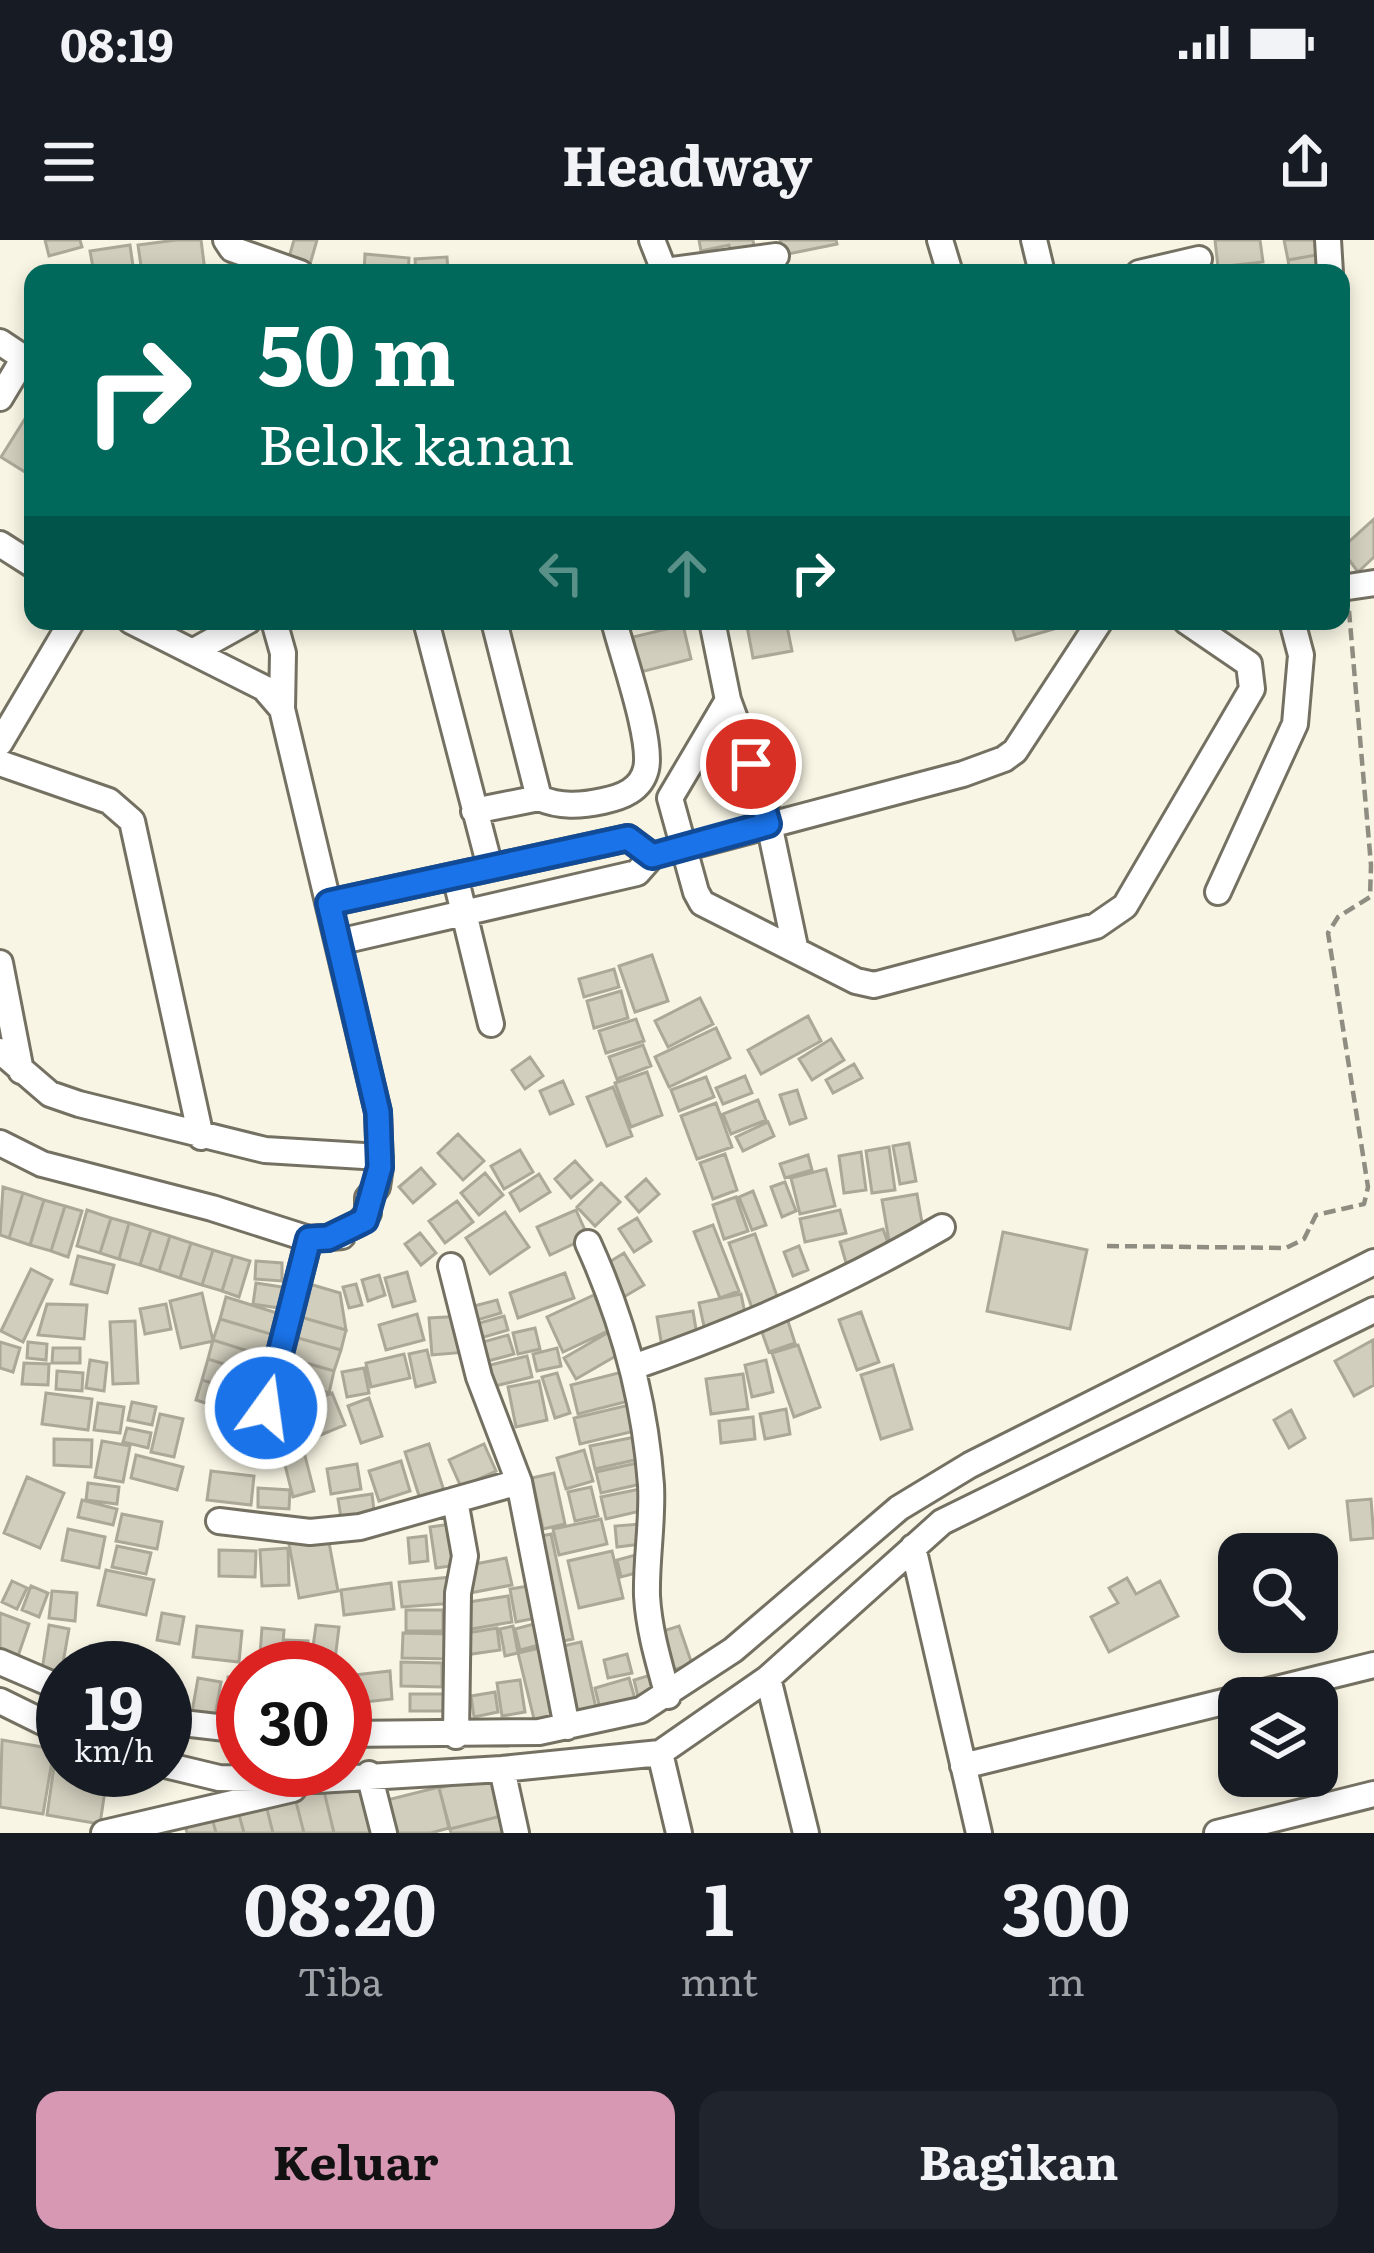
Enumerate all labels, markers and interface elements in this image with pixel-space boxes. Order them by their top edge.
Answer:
text: 08:19 [60,9,174,76]
text: Headway [562,122,812,203]
icon: menu [36,129,102,195]
icon: share [1272,129,1338,195]
text: 50 m [258,287,456,412]
icon: right [60,312,216,468]
text: Belok kanan [258,401,574,482]
icon: left [528,540,594,606]
icon: ahead [654,540,720,606]
icon: right [780,540,846,606]
pin [700,713,802,815]
icon: arrive [718,731,784,797]
position arrow [203,1345,329,1471]
map controls [1218,1533,1338,1797]
button: search [1218,1533,1338,1653]
speed limit sign: 30 [216,1641,372,1797]
text: 19 [84,1659,144,1748]
button: layers [1218,1677,1338,1797]
text: km/h [74,1727,154,1771]
text: 08:20 [244,1851,437,1958]
text: 1 [704,1851,734,1958]
text: 300 [1002,1851,1130,1958]
text: Tiba [297,1950,383,2008]
text: mnt [680,1950,758,2008]
text: m [1047,1950,1085,2008]
button: Keluar [36,2091,675,2229]
button: Bagikan [699,2091,1338,2229]

